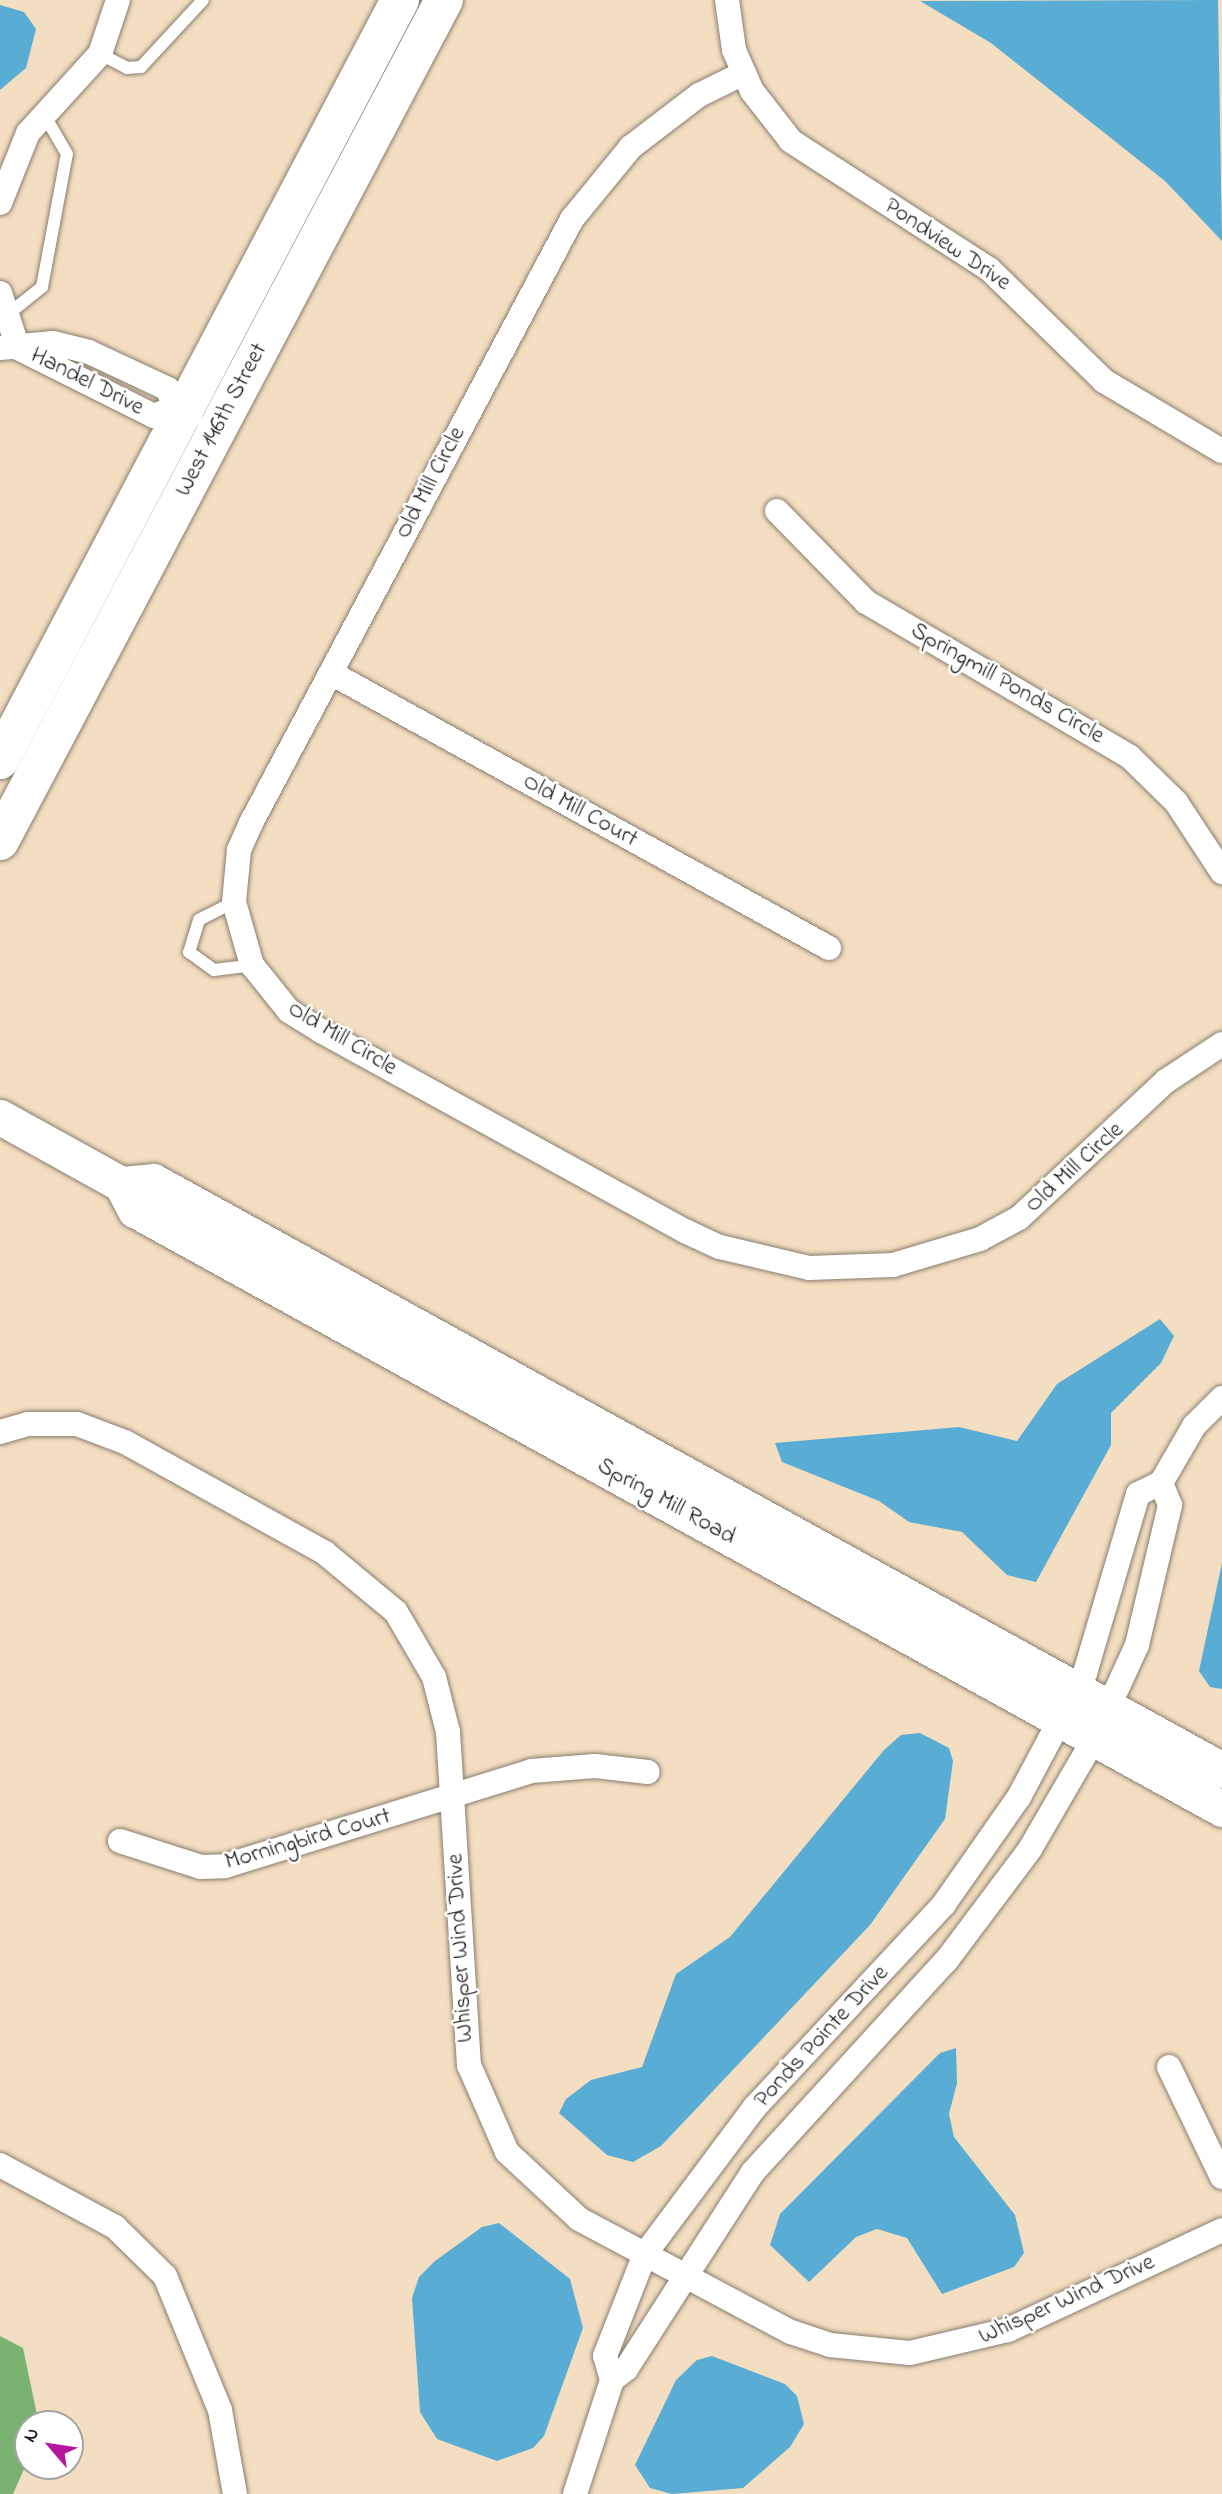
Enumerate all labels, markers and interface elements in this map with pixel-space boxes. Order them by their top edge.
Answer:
street label: Pondview Drive [878,192,1016,298]
street label: West 146th Street [169,338,275,502]
street label: Handel Drive [26,341,148,423]
street label: Old Mill Circle [390,422,472,544]
street label: Springmill Ponds Circle [905,617,1109,751]
street label: Old Mill Court [517,768,643,854]
street label: Old Mill Circle [282,995,402,1083]
street label: Old Mill Circle [1020,1116,1130,1220]
street label: Spring Mill Road [592,1452,740,1552]
street label: Morningbird Court [222,1803,394,1877]
street label: Whisper Wind Drive [442,1853,480,2043]
street label: Ponds Pointe Drive [749,1960,895,2114]
street label: Whisper Wind Drive [975,2248,1159,2352]
north arrow [14,2410,84,2480]
text: N [17,2423,47,2448]

